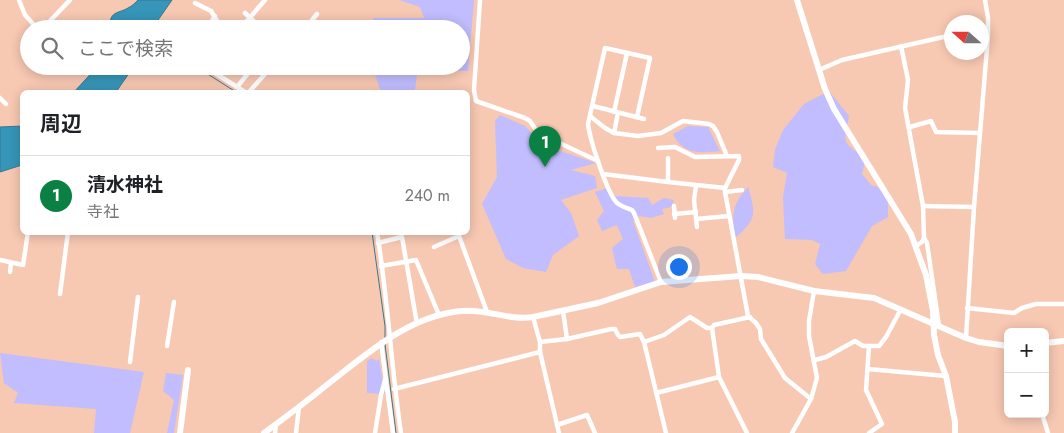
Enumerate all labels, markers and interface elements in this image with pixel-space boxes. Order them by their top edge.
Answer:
north arrow [944,15,989,60]
search box [20,20,470,75]
icon: search [38,34,66,62]
text: ここで検索 [78,35,173,62]
text: 周辺 [40,109,82,139]
pin: 1 [529,126,561,167]
text: 清水神社 [87,171,163,198]
text: 1 [52,184,60,207]
text: 240 m [405,184,450,207]
text: 寺社 [87,200,119,223]
your location [666,254,692,280]
map controls [1004,328,1049,418]
button: + [1004,328,1049,373]
button: − [1004,373,1049,418]

